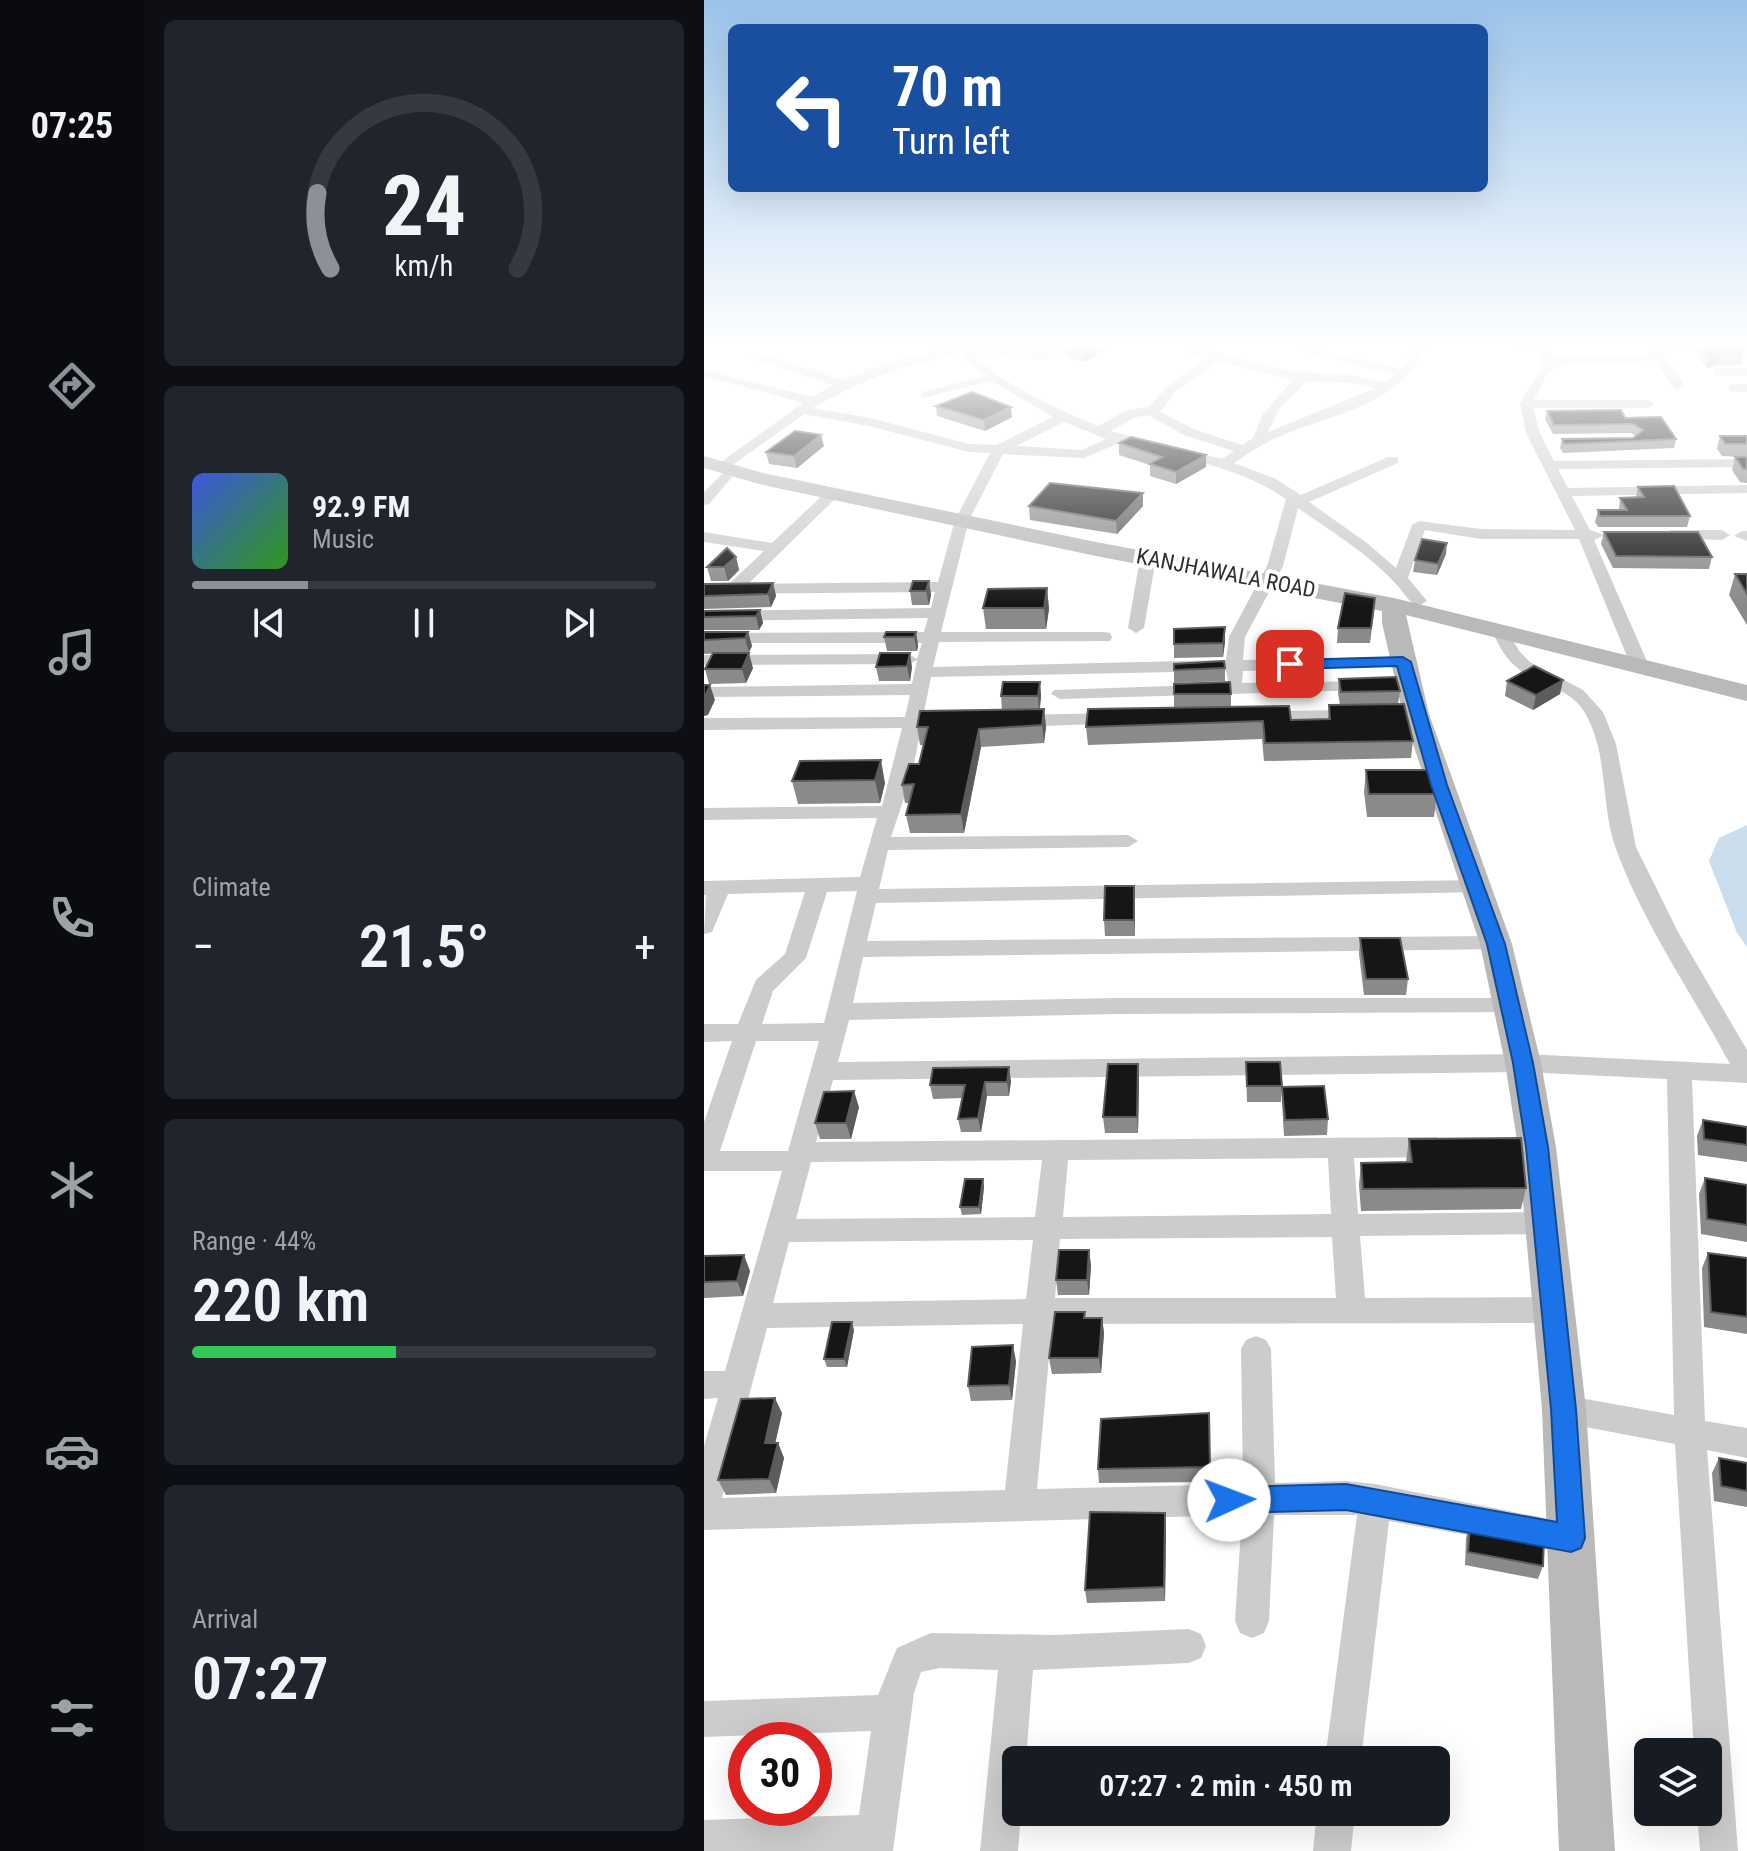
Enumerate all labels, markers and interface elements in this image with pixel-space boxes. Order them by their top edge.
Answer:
text: 70 m [892,54,1003,120]
icon: left [760,56,864,160]
text: 07:25 [31,105,113,147]
text: Turn left [892,121,1010,163]
text: 24 [382,158,466,255]
text: km/h [395,249,453,283]
icon: directions [44,358,100,414]
text: 92.9 FM [312,489,410,524]
text: Music [312,524,374,554]
street label: KANJHAWALA ROAD [1134,543,1318,603]
icon: previous [247,601,291,645]
icon: pause [402,601,446,645]
icon: next [557,601,601,645]
icon: music [44,624,100,680]
pin [1256,630,1324,698]
icon: arrive [1268,642,1312,686]
text: Climate [192,872,271,902]
icon: phone [44,890,100,946]
text: 21.5° [359,911,489,982]
text: − [192,921,214,973]
text: + [634,921,656,973]
icon: climate [44,1157,100,1213]
text: Range · 44% [192,1226,316,1256]
text: 220 km [192,1265,369,1336]
icon: car [44,1423,100,1479]
position arrow [1187,1458,1271,1542]
text: Arrival [192,1604,258,1634]
text: 07:27 [192,1643,329,1714]
icon: filters [44,1690,100,1746]
speed limit sign: 30 [728,1722,832,1826]
map controls [1634,1738,1722,1826]
button: layers [1634,1738,1722,1826]
text: 07:27 · 2 min · 450 m [1099,1768,1353,1803]

